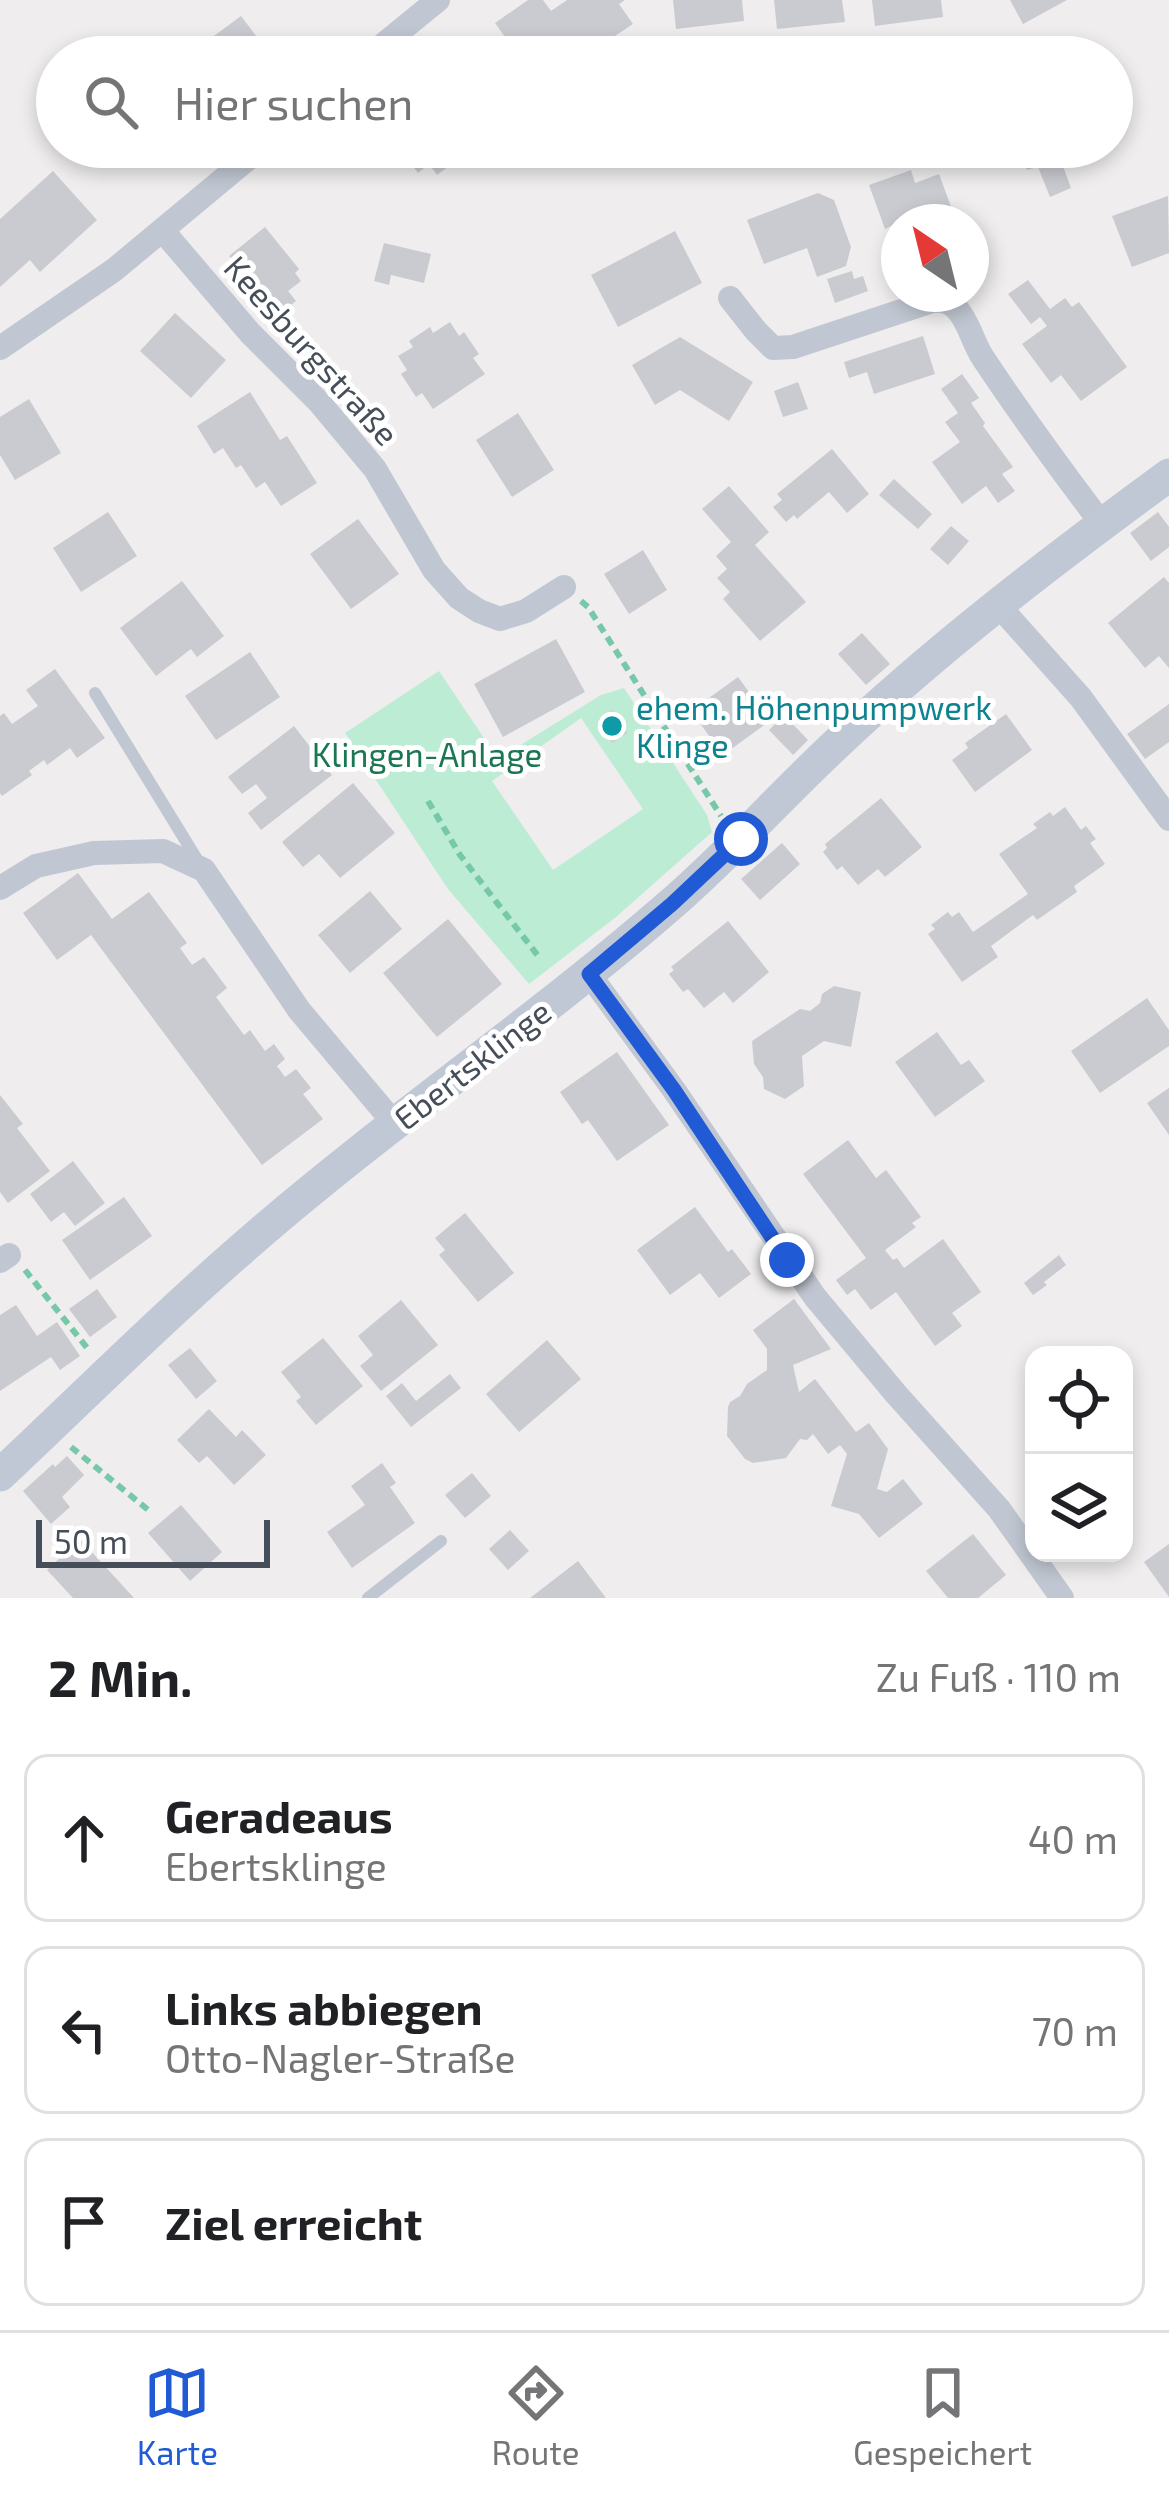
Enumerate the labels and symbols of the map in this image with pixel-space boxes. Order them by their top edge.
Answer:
north arrow [881,204,989,312]
street label: Keesburgstraße [216,247,408,453]
place label: ehem. Höhenpumpwerk Klinge [636,687,992,765]
marker: ehem. Höhenpumpwerk Klinge [599,713,625,739]
park label: Klingen-Anlage [312,734,542,774]
route start [714,812,768,866]
street label: Ebertsklinge [386,991,558,1137]
route end [760,1233,814,1287]
scale bar [36,1514,270,1567]

